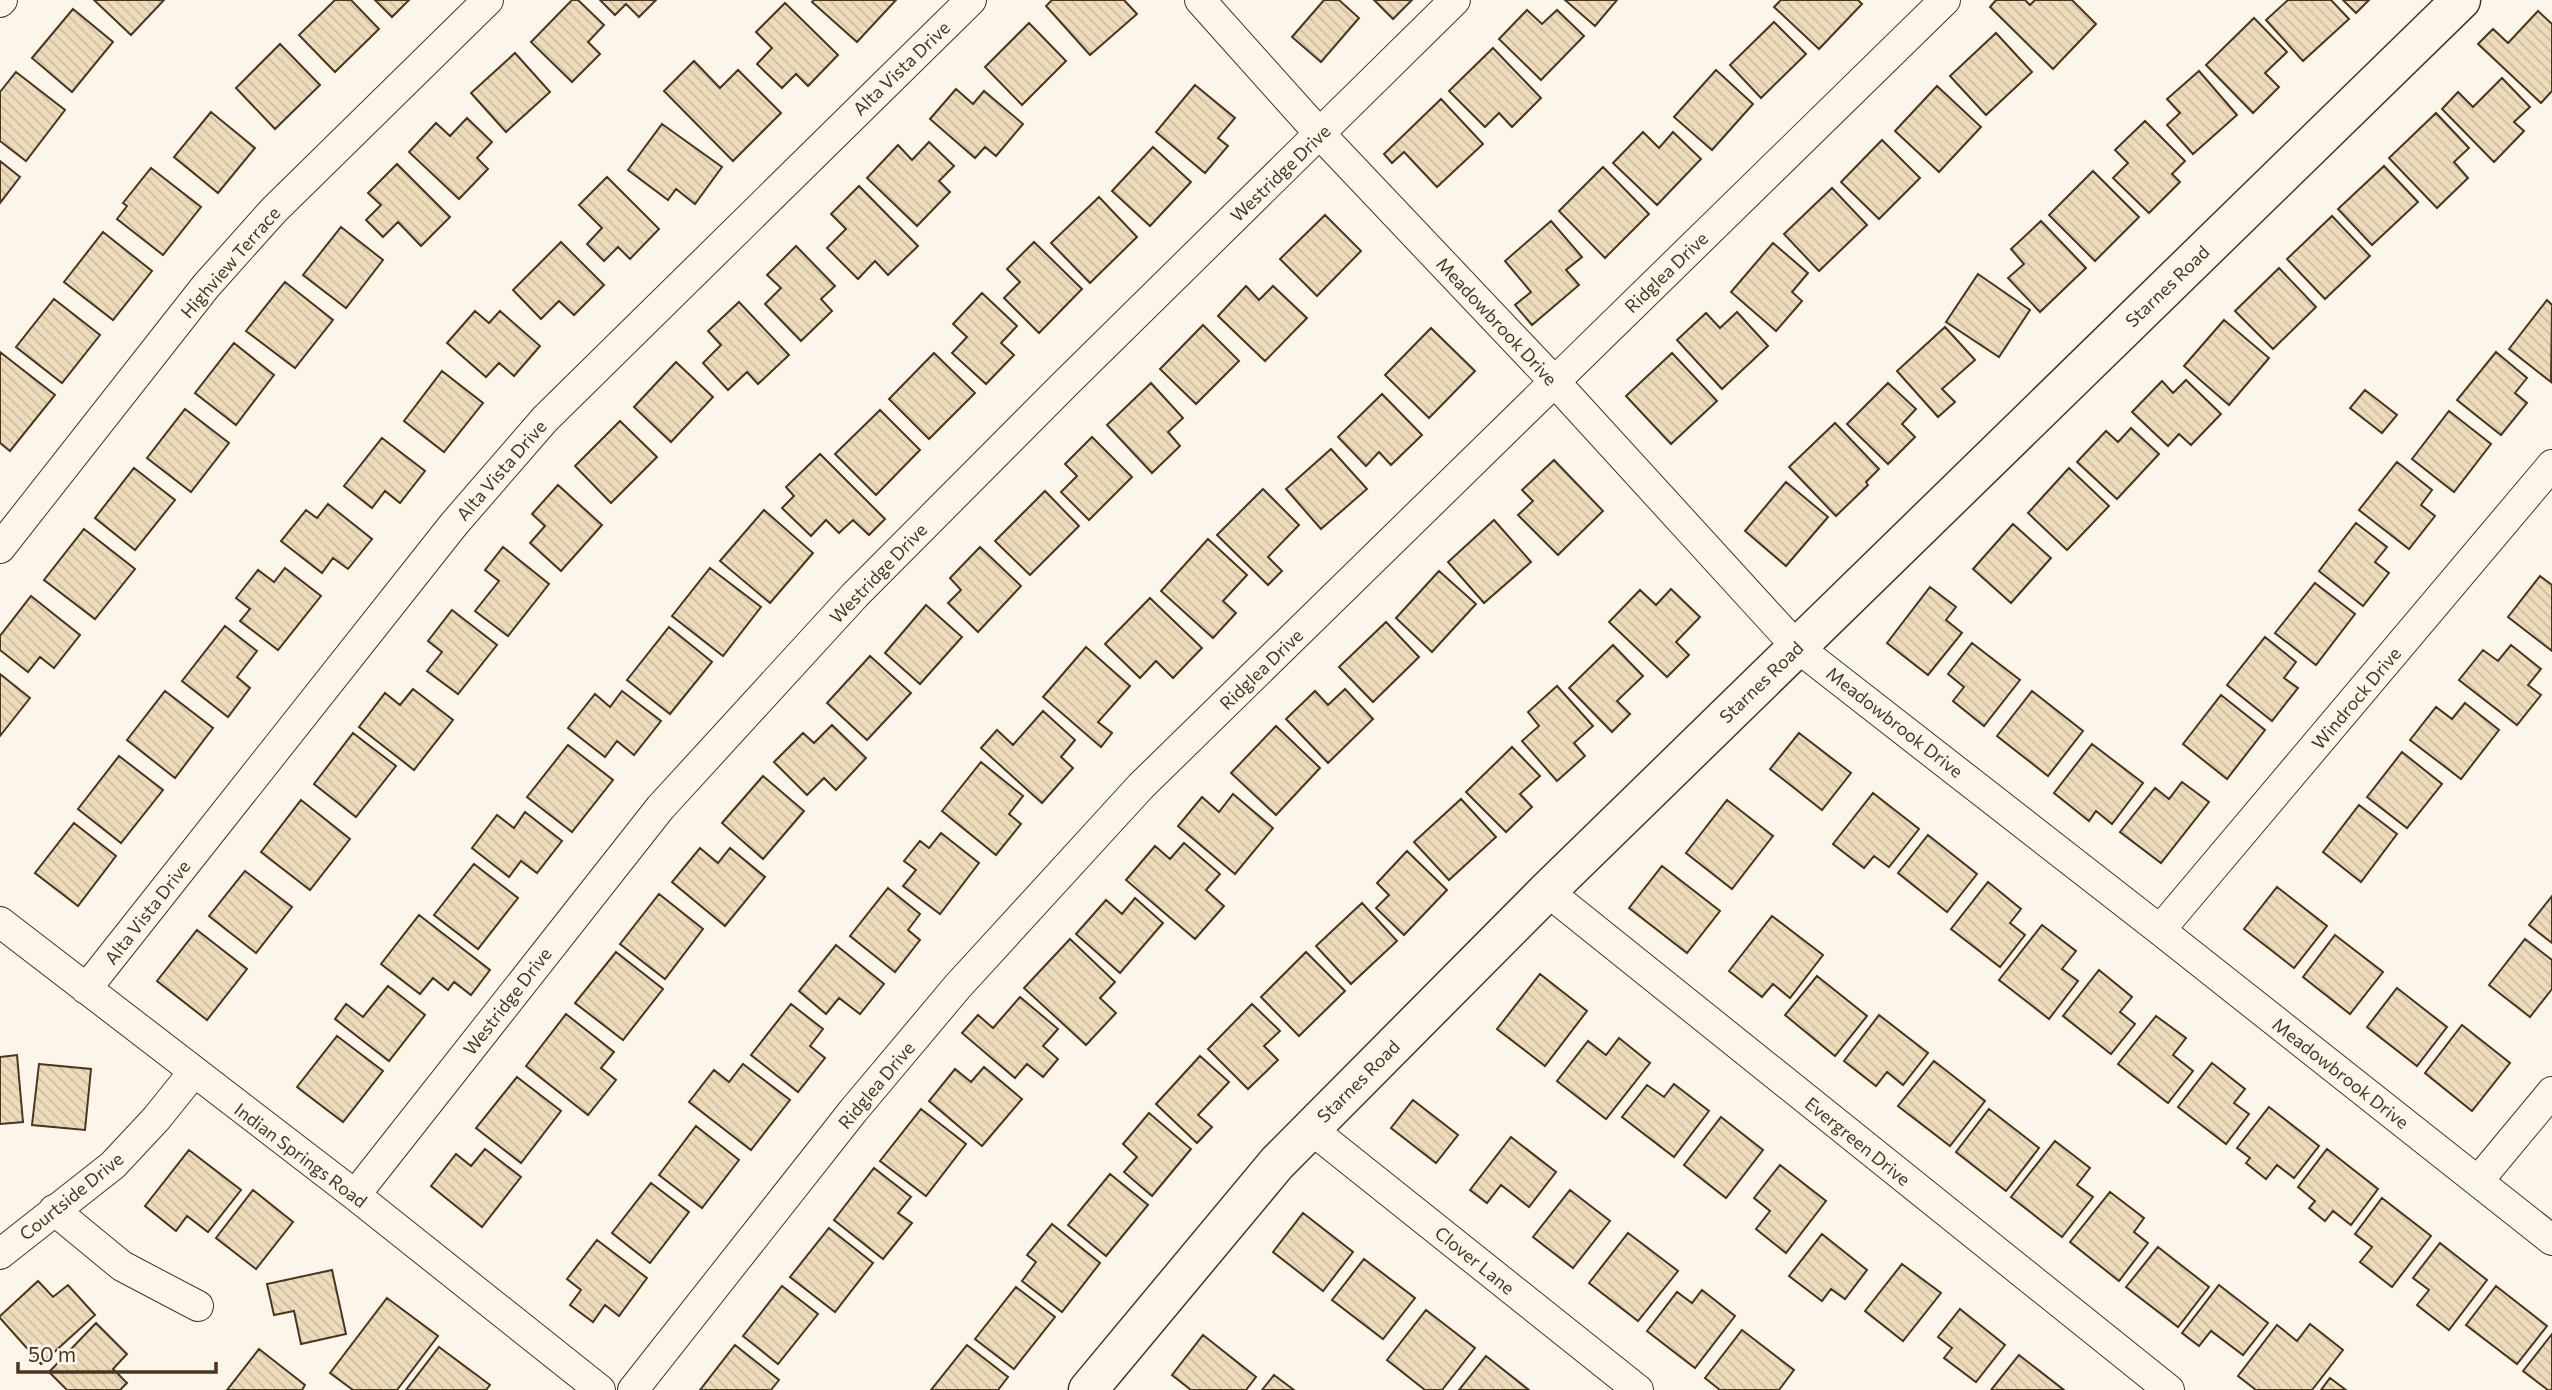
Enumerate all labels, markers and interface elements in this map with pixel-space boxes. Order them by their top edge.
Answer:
street label: Alta Vista Drive [848,16,954,120]
street label: Westridge Drive [1225,120,1335,226]
street label: Highview Terrace [176,202,284,322]
street label: Ridglea Drive [1620,227,1712,317]
street label: Starnes Road [2121,241,2213,331]
street label: Meadowbrook Drive [1432,252,1562,390]
street label: Alta Vista Drive [451,415,551,525]
street label: Westridge Drive [825,518,931,628]
street label: Ridglea Drive [1215,624,1307,714]
street label: Starnes Road [1715,637,1807,727]
street label: Windrock Drive [2307,642,2405,754]
street label: Meadowbrook Drive [1822,662,1968,782]
street label: Alta Vista Drive [100,856,194,968]
street label: Westridge Drive [458,943,556,1059]
street label: Meadowbrook Drive [2268,1013,2414,1133]
street label: Starnes Road [1312,1035,1404,1127]
street label: Ridglea Drive [833,1037,919,1133]
street label: Evergreen Drive [1801,1092,1915,1190]
street label: Indian Springs Road [230,1098,372,1212]
street label: Courtside Drive [15,1147,127,1245]
street label: Clover Lane [1431,1221,1519,1299]
scale bar [18,1330,215,1374]
text: 50 m [28,1341,76,1366]

